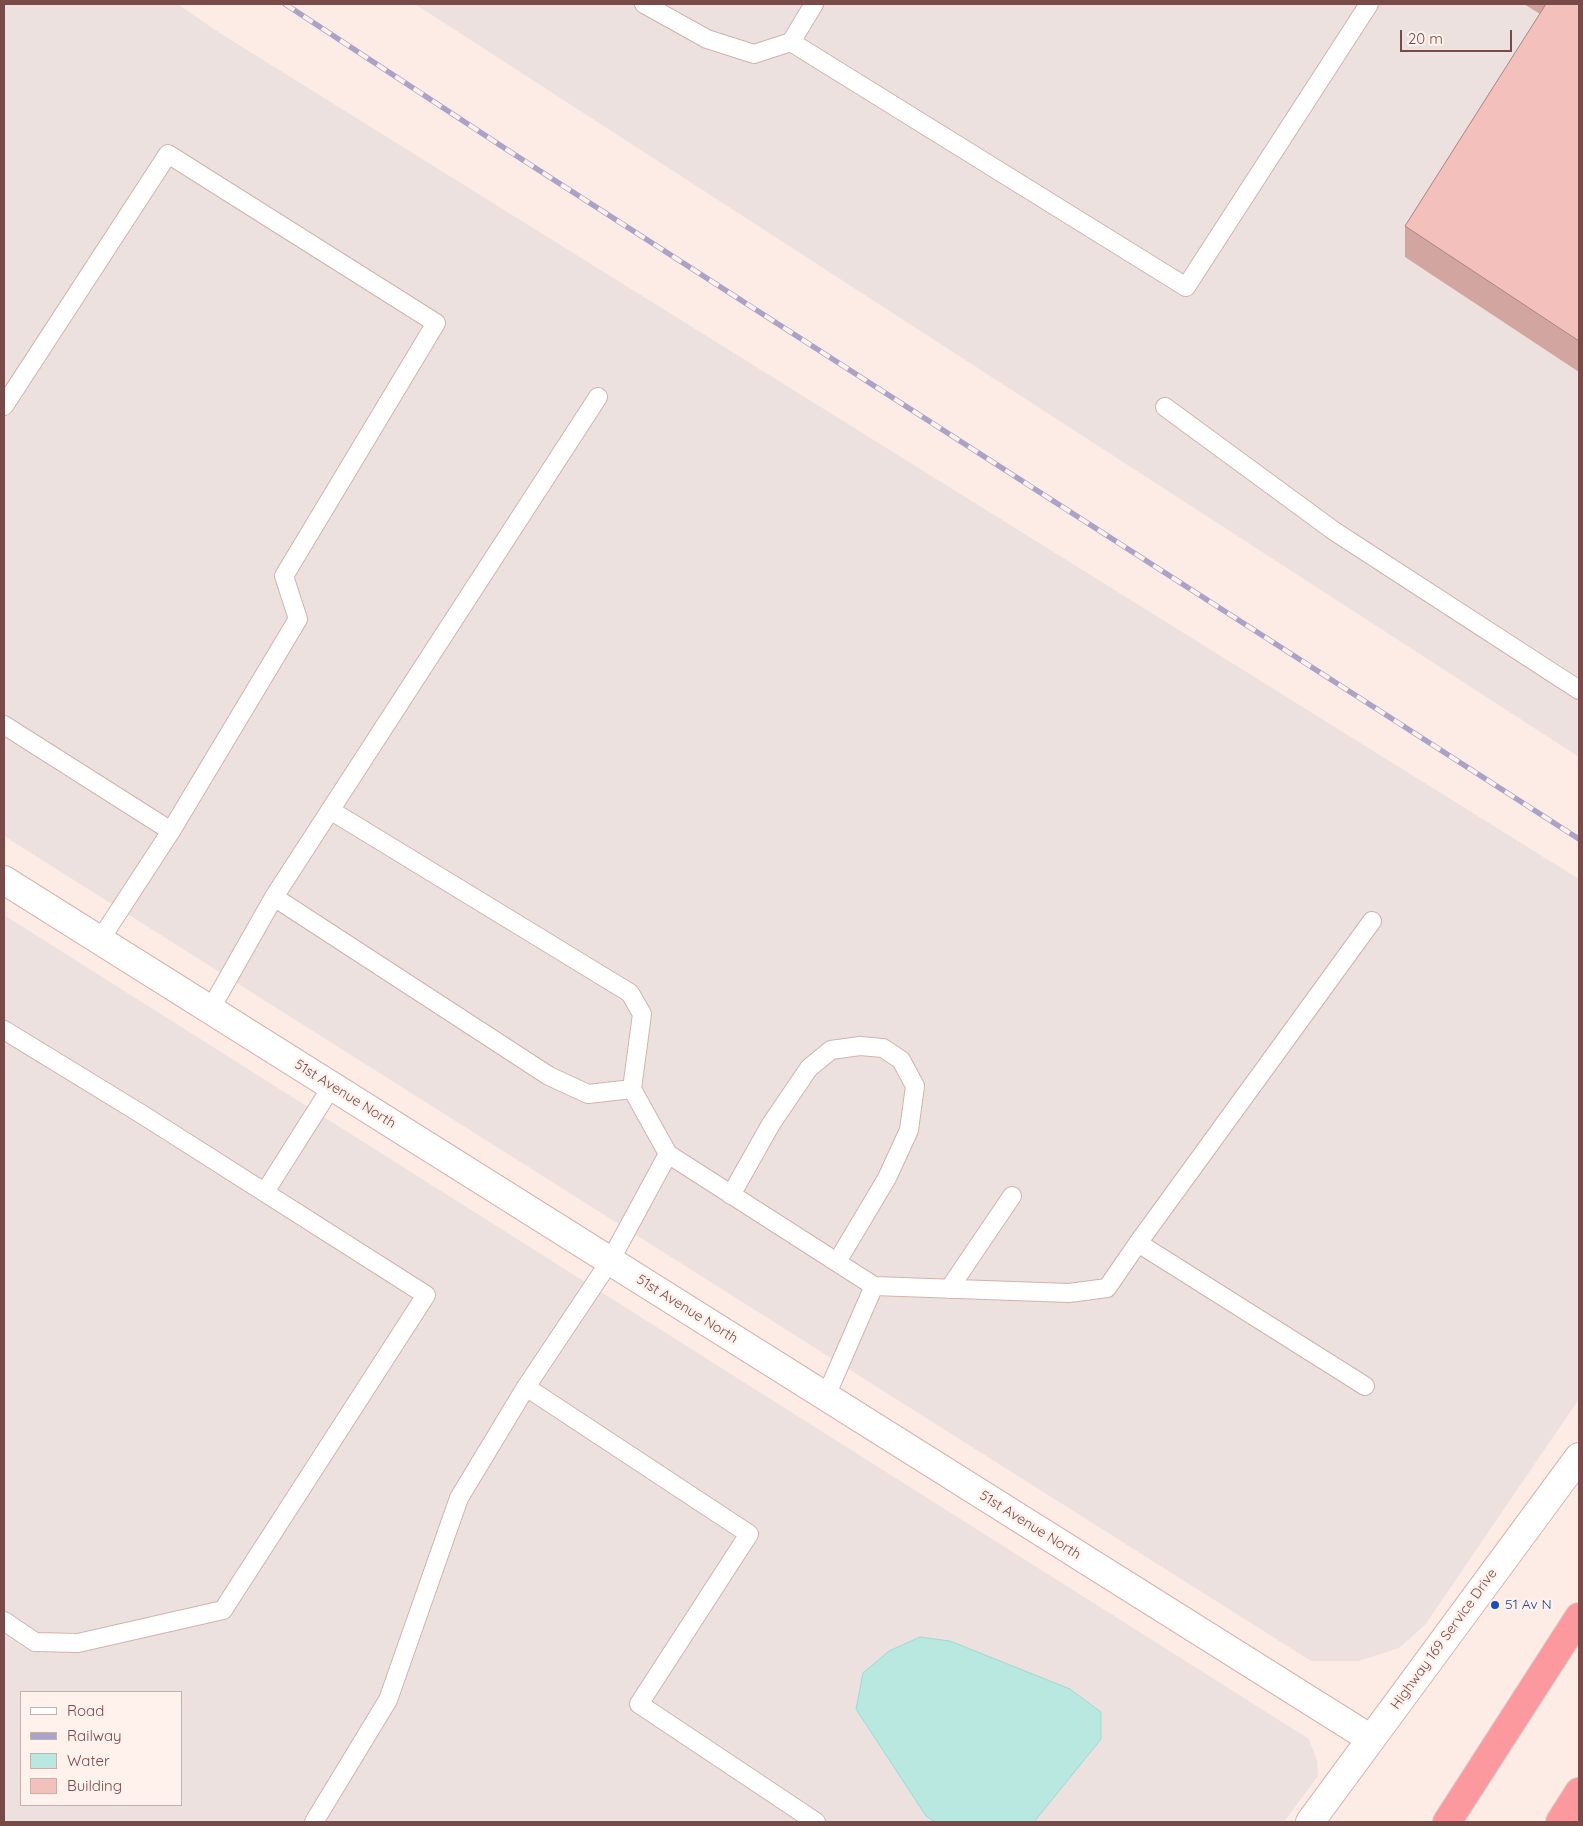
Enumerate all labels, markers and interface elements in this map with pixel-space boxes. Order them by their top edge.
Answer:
scale bar [1403,20,1516,52]
text: 20 m [1408,29,1443,48]
street label: 51st Avenue North [291,1056,399,1132]
street label: 51st Avenue North [633,1271,741,1347]
street label: 51st Avenue North [976,1487,1084,1563]
street label: Highway 169 Service Drive [1387,1565,1501,1713]
place label: 51 Av N [1505,1597,1552,1613]
marker: 51 Av N [1489,1599,1501,1611]
legend [20,1691,182,1806]
text: Road [67,1701,104,1720]
text: Railway [67,1726,122,1745]
text: Water [67,1751,110,1770]
text: Building [67,1776,122,1795]

